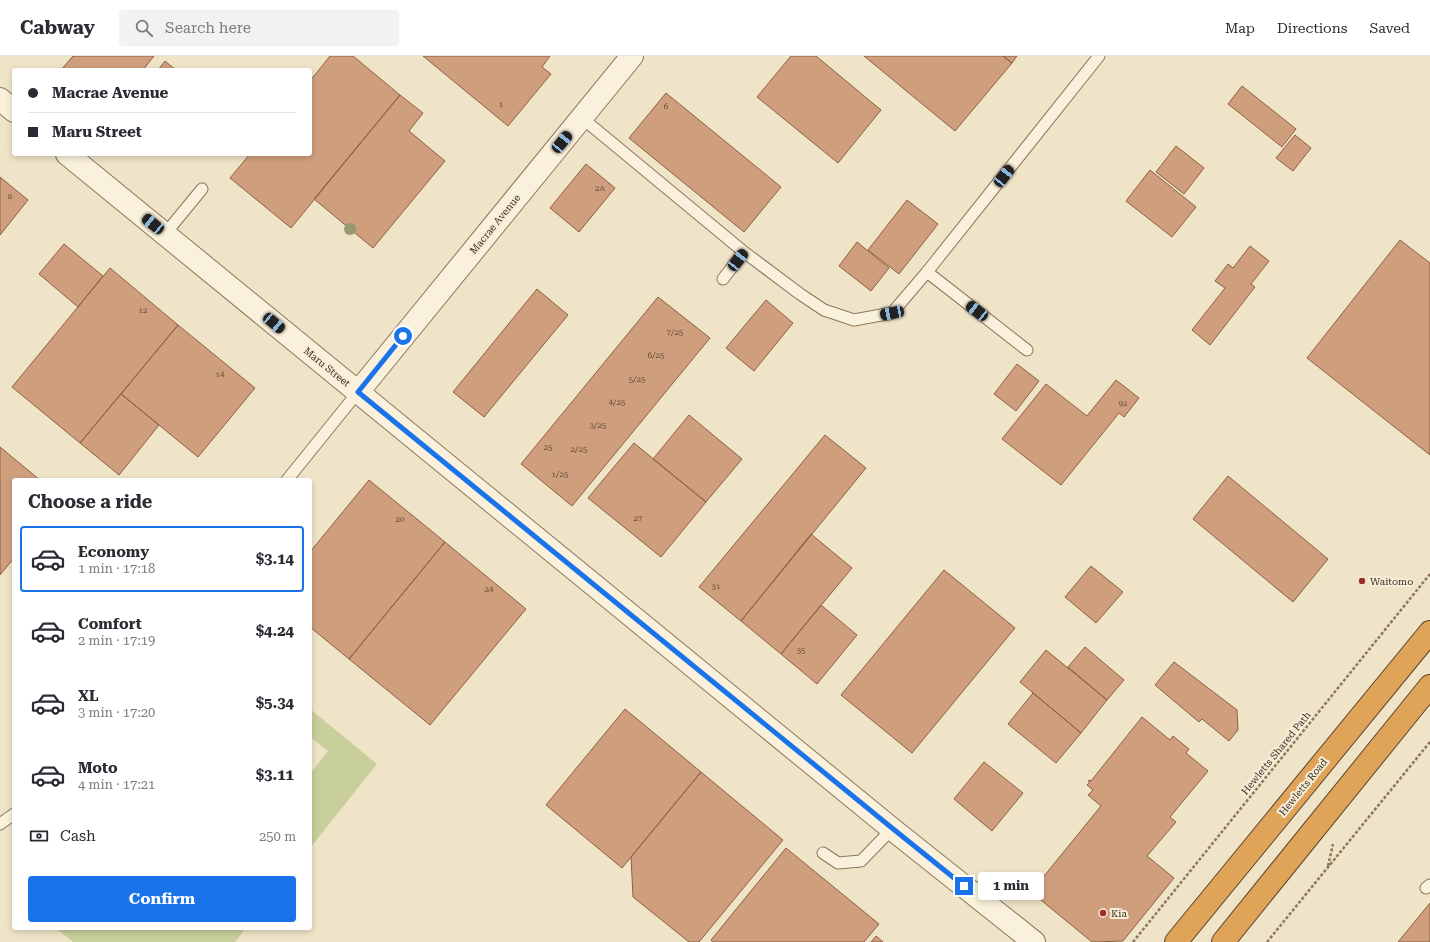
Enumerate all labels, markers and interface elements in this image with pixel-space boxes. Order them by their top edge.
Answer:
search box [119,10,399,46]
text: Cabway [20,16,95,39]
icon: search [133,17,155,39]
text: Search here [165,19,251,37]
text: Map [1225,20,1255,36]
text: Directions [1277,20,1347,36]
text: Saved [1369,20,1410,36]
text: Macrae Avenue [52,84,168,102]
house number: 1 [499,100,504,109]
house number: 6 [664,102,669,111]
text: Maru Street [52,123,142,141]
car [550,129,574,155]
car [992,163,1016,189]
house number: 2A [595,184,605,193]
house number: 8 [8,192,13,201]
street label: Macrae Avenue [468,192,523,256]
car [140,212,166,236]
car [726,247,750,273]
car [964,299,990,323]
car [879,305,905,321]
house number: 12 [139,306,148,315]
car [261,311,287,335]
route start [394,327,412,345]
house number: 7/25 [667,328,684,337]
street label: Maru Street [302,345,353,389]
house number: 6/25 [648,351,665,360]
house number: 14 [216,370,225,379]
house number: 5/25 [629,375,646,384]
house number: 4/25 [609,398,626,407]
house number: 92 [1119,399,1128,408]
house number: 3/25 [590,421,607,430]
house number: 25 [544,443,553,452]
house number: 2/25 [571,445,588,454]
house number: 1/25 [552,470,569,479]
text: Choose a ride [28,491,152,512]
house number: 27 [634,514,643,523]
house number: 20 [396,515,405,524]
icon: car [30,541,66,577]
text: Economy [78,543,149,561]
text: $3.14 [256,550,294,568]
text: 1 min · 17:18 [78,561,155,576]
marker: Waitomo [1357,576,1367,586]
place label: Waitomo [1370,576,1413,587]
house number: 31 [712,582,721,591]
house number: 24 [485,585,494,594]
icon: car [30,613,66,649]
text: Comfort [78,615,142,633]
text: $4.24 [256,622,294,640]
text: 2 min · 17:19 [78,633,155,648]
house number: 35 [797,646,806,655]
icon: car [30,685,66,721]
text: XL [78,687,99,705]
text: $5.34 [256,694,294,712]
text: 3 min · 17:20 [78,705,155,720]
street label: Hewletts Shared Path [1239,709,1313,797]
street label: Hewletts Road [1277,756,1330,818]
icon: car [30,757,66,793]
text: Moto [78,759,118,777]
text: $3.11 [256,766,294,784]
text: 4 min · 17:21 [78,777,155,792]
icon: cash [28,825,50,847]
text: Cash [60,827,96,845]
text: 250 m [259,829,296,844]
callout: 1 min [978,872,1044,900]
button: Confirm [28,876,296,922]
route end [955,877,973,895]
text: 1 min [993,878,1029,893]
marker: Kia [1098,908,1108,918]
place label: Kia [1111,908,1127,919]

